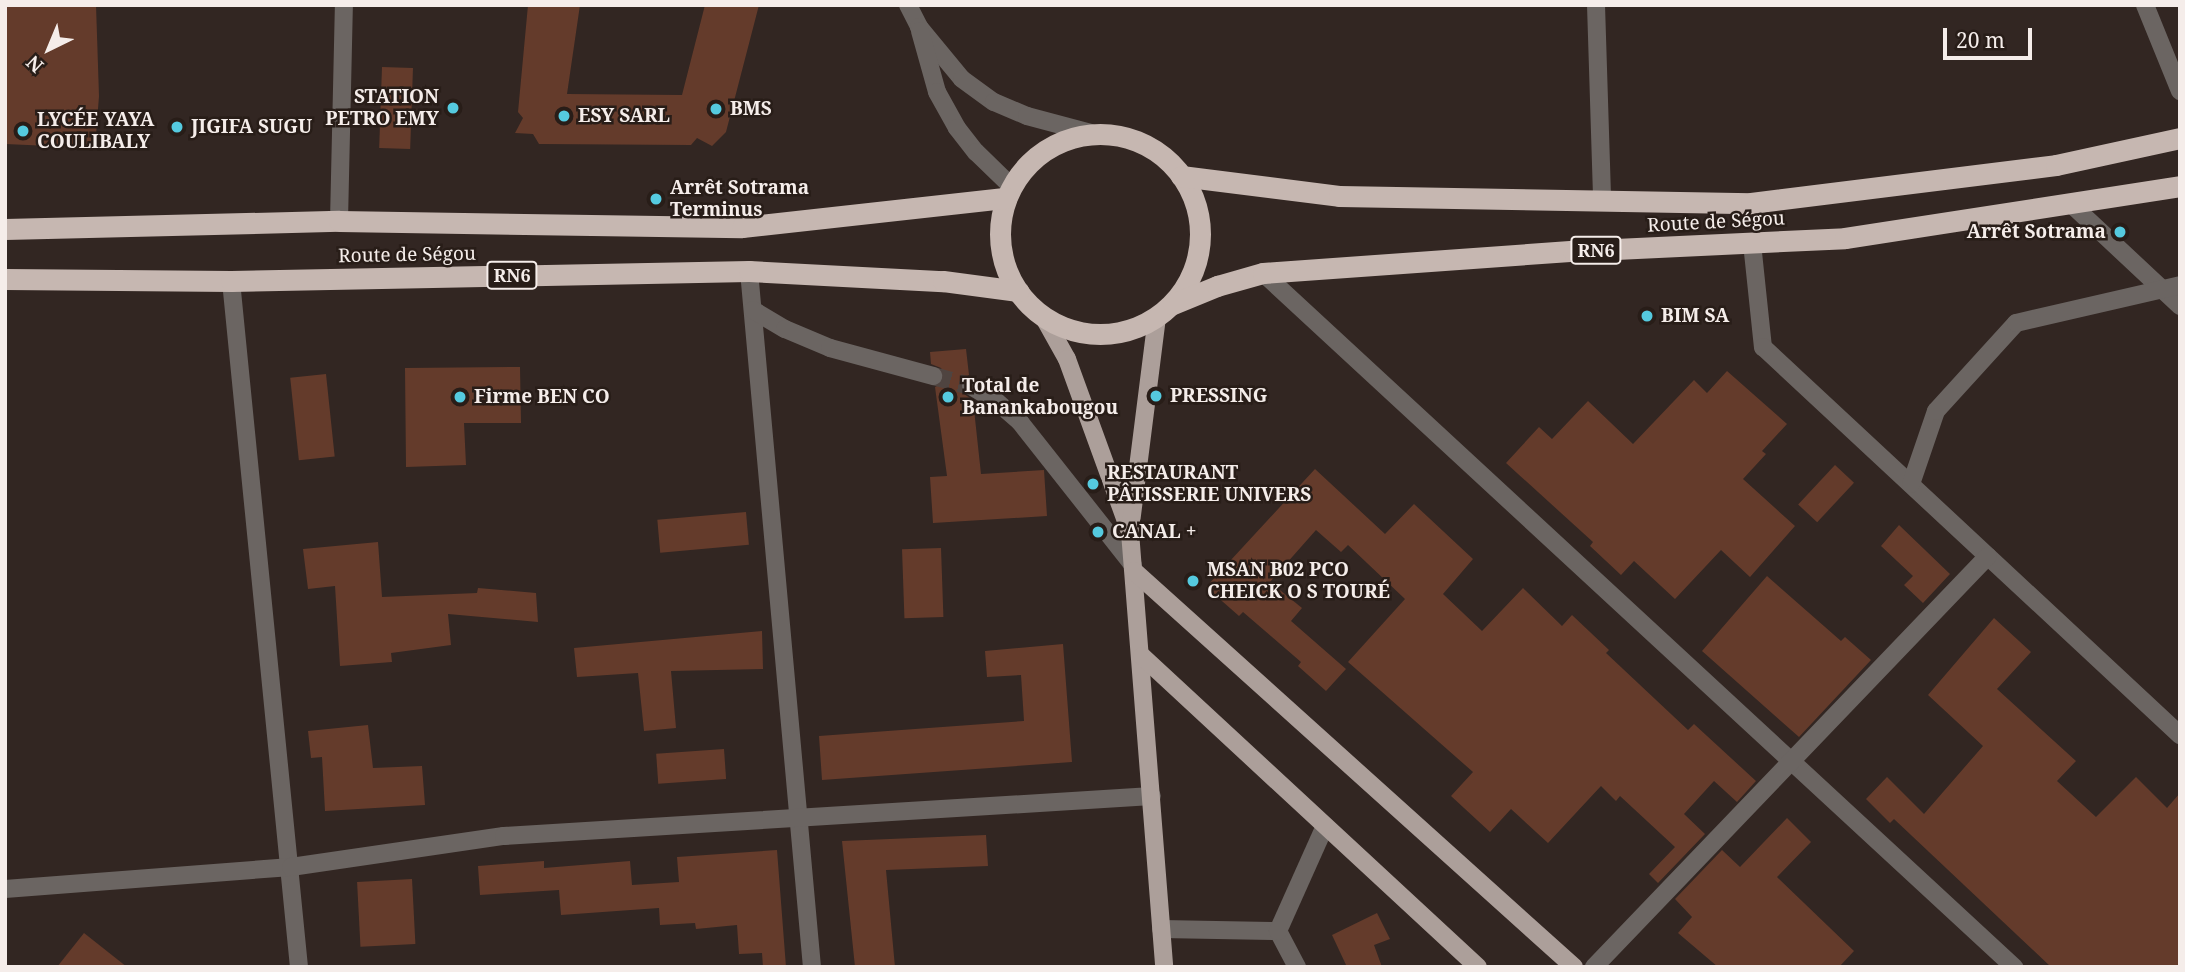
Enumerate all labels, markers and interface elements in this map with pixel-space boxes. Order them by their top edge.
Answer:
north arrow [14,14,84,84]
scale bar [1947,14,2036,58]
text: 20 m [1956,26,2005,54]
text: N [20,50,49,79]
place label: STATION PETRO EMY [325,86,439,130]
place label: BMS [730,98,772,120]
marker: STATION PETRO EMY [445,100,461,116]
marker: BMS [708,101,724,117]
place label: ESY SARL [578,105,670,127]
marker: ESY SARL [556,108,572,124]
place label: LYCÉE YAYA COULIBALY [37,109,154,153]
place label: JIGIFA SUGU [191,116,312,138]
marker: JIGIFA SUGU [169,119,185,135]
marker: LYCÉE YAYA COULIBALY [15,123,31,139]
place label: Arrêt Sotrama Terminus [670,177,809,221]
marker: Arrêt Sotrama Terminus [648,191,664,207]
street label: Route de Ségou [1647,207,1785,237]
place label: Arrêt Sotrama [1967,221,2106,243]
marker: Arrêt Sotrama [2112,224,2128,240]
road number: RN6 [1570,236,1622,264]
street label: Route de Ségou [338,242,476,268]
road number: RN6 [486,260,538,290]
place label: BIM SA [1661,305,1729,327]
marker: BIM SA [1639,308,1655,324]
place label: Total de Banankabougou [962,375,1118,419]
place label: PRESSING [1170,385,1267,407]
place label: Firme BEN CO [474,386,610,408]
marker: PRESSING [1148,388,1164,404]
marker: Firme BEN CO [452,389,468,405]
marker: Total de Banankabougou [940,389,956,405]
place label: RESTAURANT PÂTISSERIE UNIVERS [1107,462,1311,506]
marker: RESTAURANT PÂTISSERIE UNIVERS [1085,476,1101,492]
place label: CANAL + [1112,521,1196,543]
marker: CANAL + [1090,524,1106,540]
place label: MSAN B02 PCO CHEICK O S TOURÉ [1207,559,1390,603]
marker: MSAN B02 PCO CHEICK O S TOURÉ [1185,573,1201,589]

